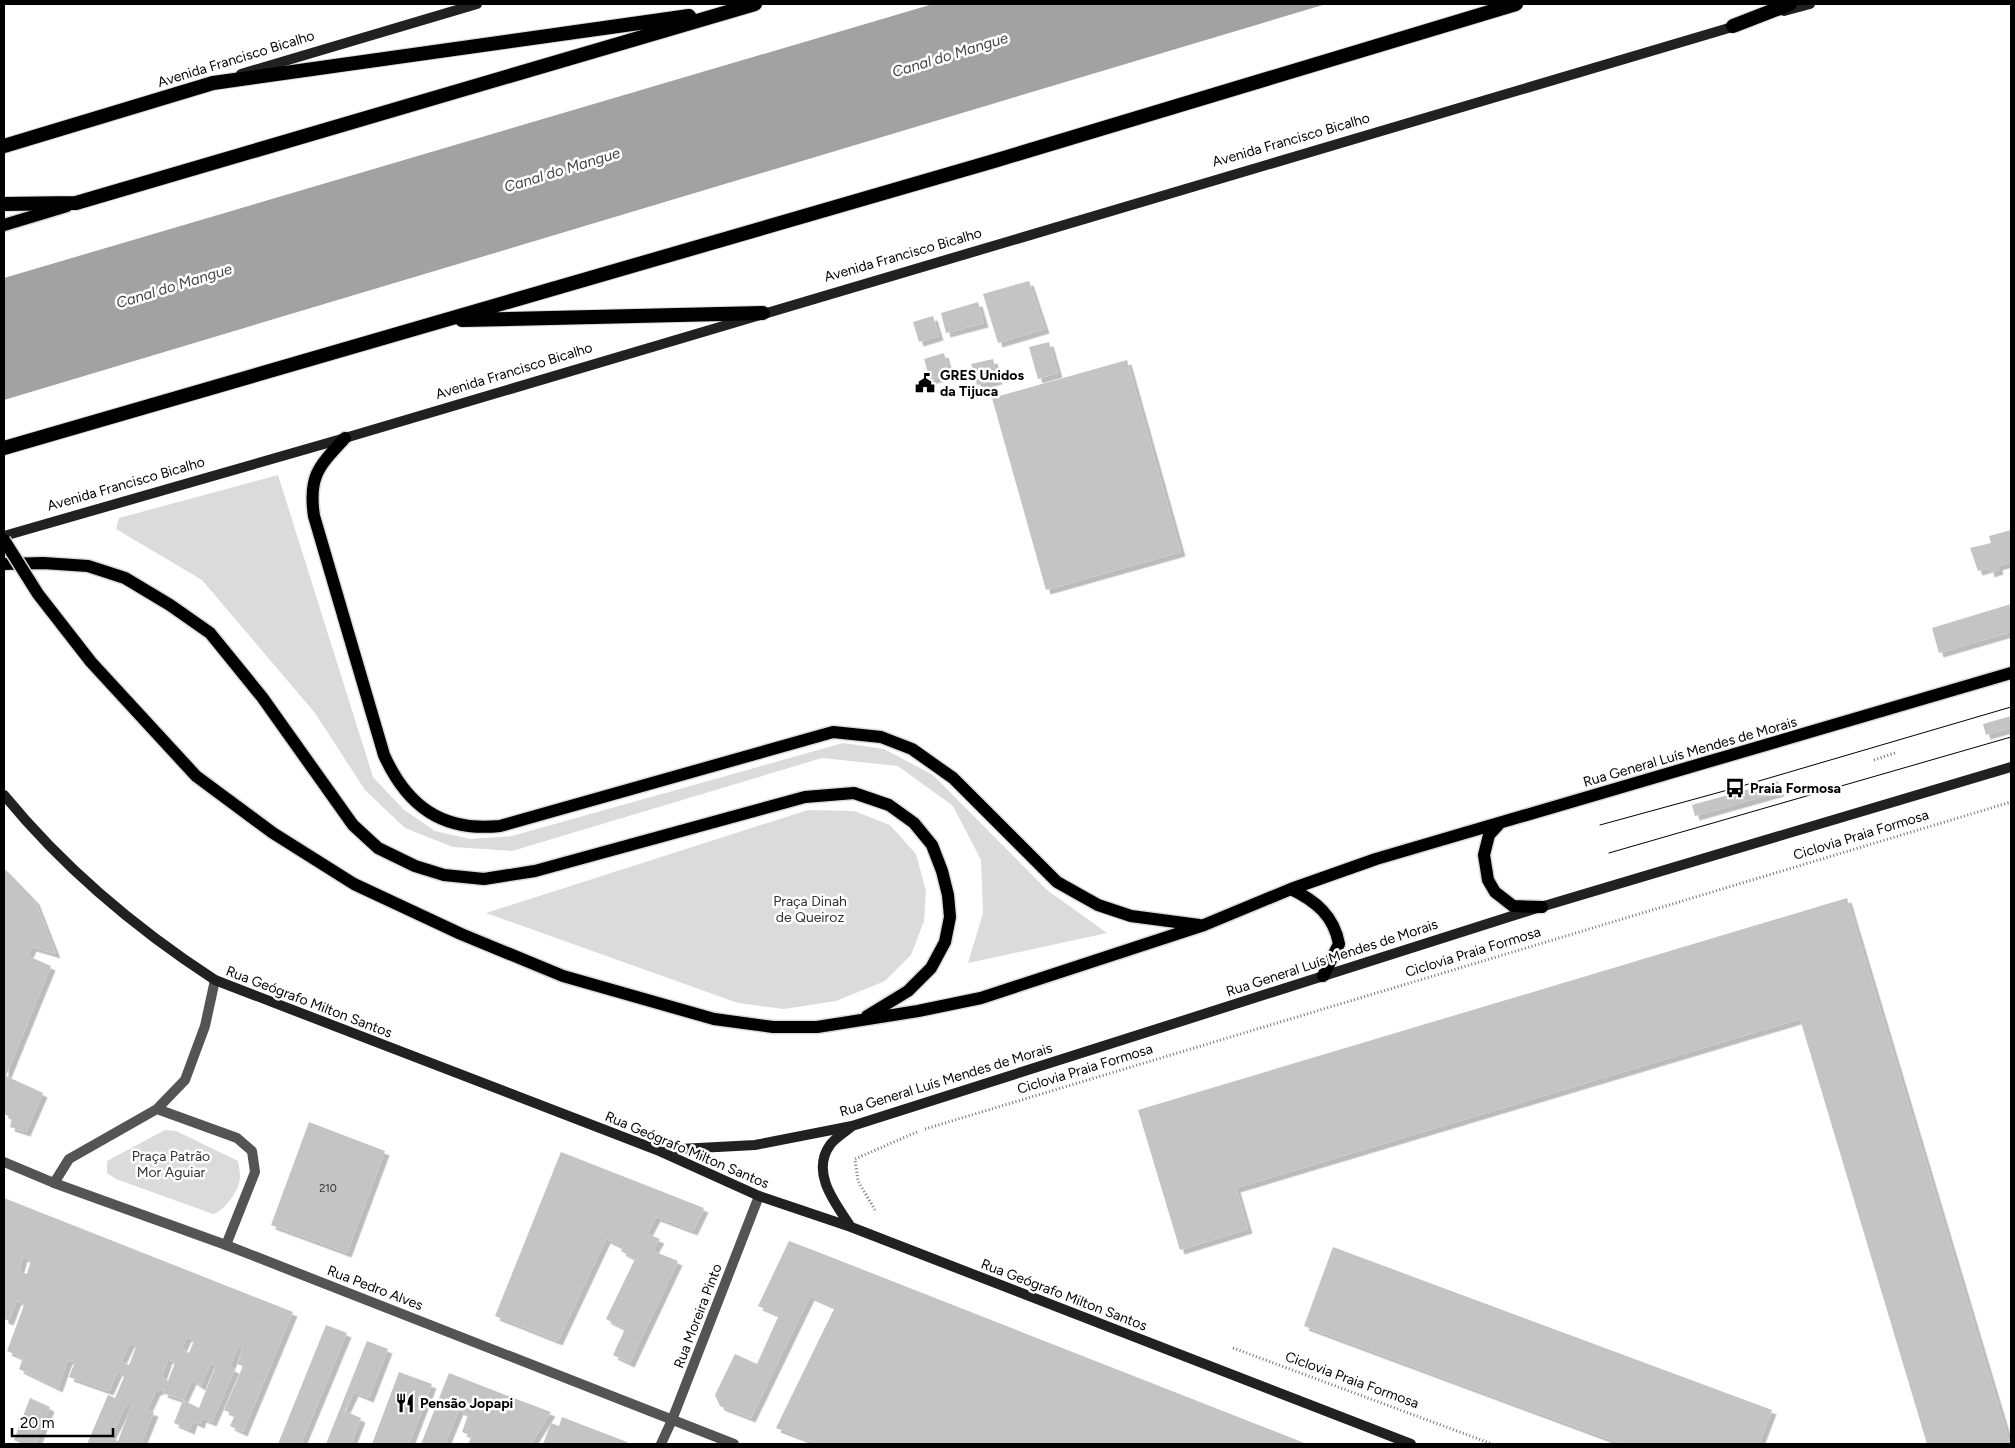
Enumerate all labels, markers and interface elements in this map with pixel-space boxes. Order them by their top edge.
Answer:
street label: Avenida Francisco Bicalho [156,27,316,91]
water label: Canal do Mangue [890,29,1010,81]
street label: Avenida Francisco Bicalho [1210,109,1372,171]
water label: Canal do Mangue [502,144,622,196]
street label: Avenida Francisco Bicalho [822,224,984,286]
water label: Canal do Mangue [114,260,234,312]
street label: Avenida Francisco Bicalho [434,339,594,403]
place label: GRES Unidos da Tijuca [940,367,1024,400]
public building icon: GRES Unidos da Tijuca [914,372,936,394]
street label: Avenida Francisco Bicalho [45,453,207,515]
street label: Rua General Luís Mendes de Morais [1581,713,1799,791]
bus stop icon: Praia Formosa [1724,777,1746,799]
place label: Praia Formosa [1750,780,1841,797]
street label: Ciclovia Praia Formosa [1791,806,1931,864]
park label: Praça Dinah de Queiroz [773,893,847,926]
street label: Rua General Luís Mendes de Morais [1224,916,1440,1000]
street label: Ciclovia Praia Formosa [1403,923,1543,981]
street label: Rua Geógrafo Milton Santos [223,962,395,1042]
street label: Rua General Luís Mendes de Morais [838,1039,1054,1121]
street label: Ciclovia Praia Formosa [1015,1040,1155,1098]
street label: Rua Geógrafo Milton Santos [602,1108,772,1192]
park label: Praça Patrão Mor Aguiar [132,1148,210,1181]
house number: 210 [319,1182,337,1195]
street label: Rua Geógrafo Milton Santos [978,1255,1150,1335]
street label: Rua Moreira Pinto [670,1261,726,1371]
street label: Rua Pedro Alves [325,1262,425,1314]
street label: Ciclovia Praia Formosa [1283,1348,1421,1412]
restaurant icon: Pensão Jopapi [394,1392,416,1414]
place label: Pensão Jopapi [420,1395,513,1412]
scale bar [12,1406,114,1438]
text: 20 m [20,1414,54,1432]

